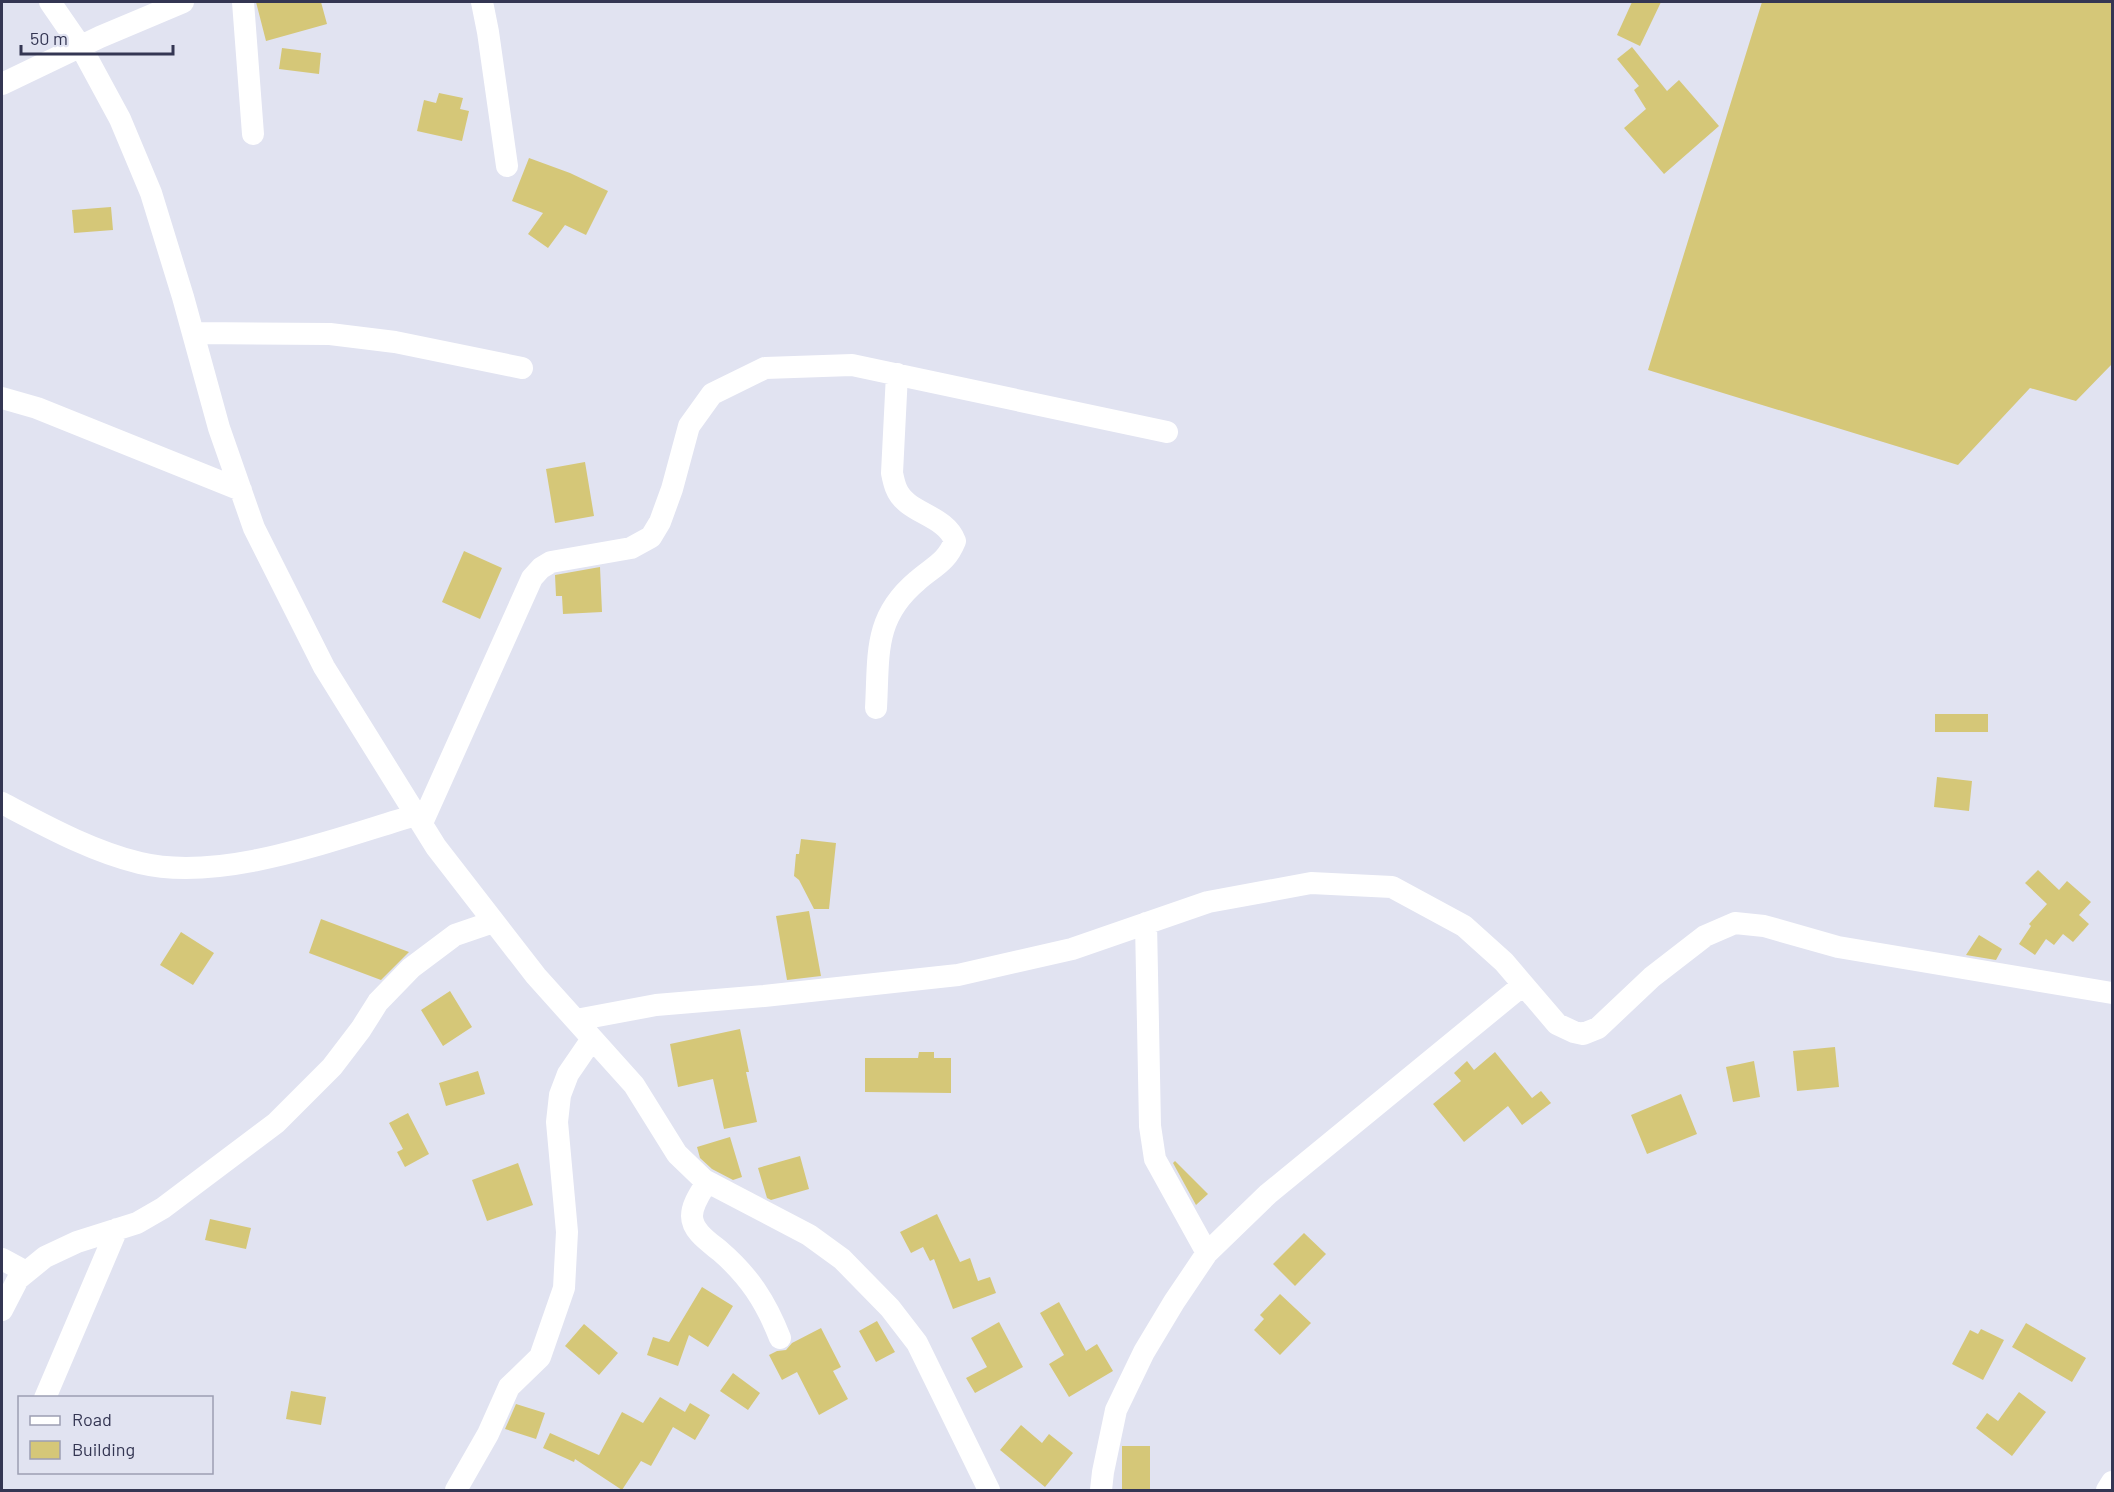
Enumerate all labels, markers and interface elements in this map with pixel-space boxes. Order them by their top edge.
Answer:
scale bar [21,18,172,56]
text: 50 m [30,27,68,49]
legend [18,1396,213,1474]
text: Road [72,1408,112,1430]
text: Building [72,1438,135,1460]

